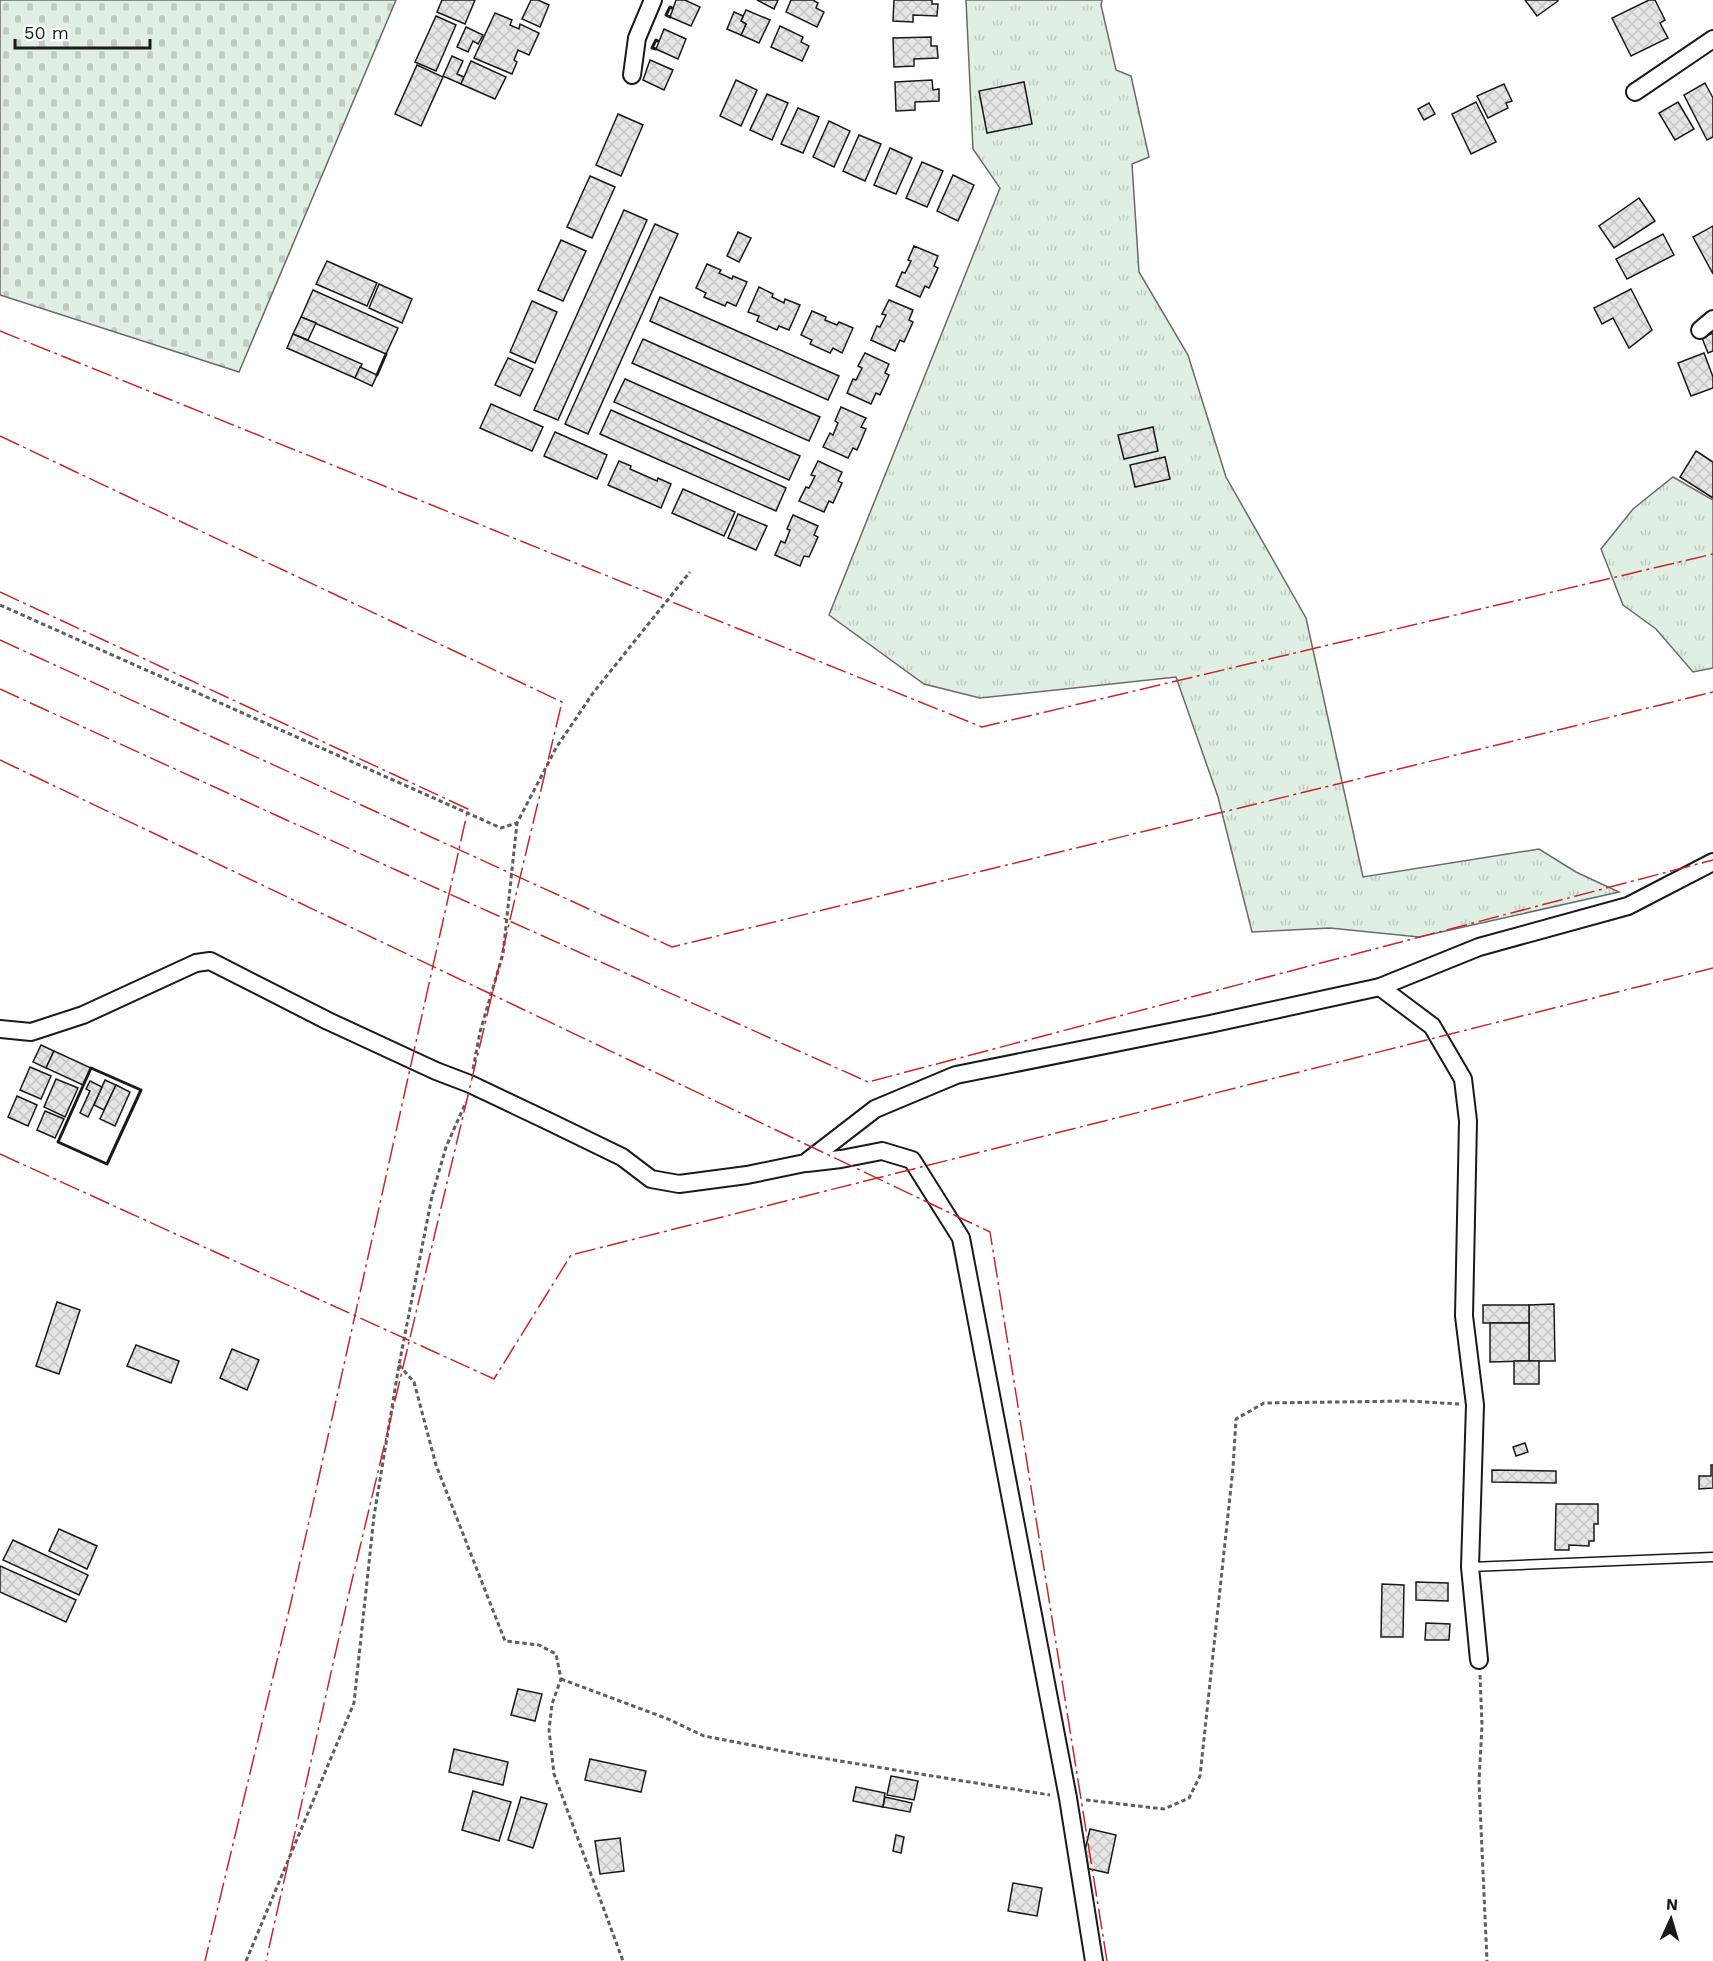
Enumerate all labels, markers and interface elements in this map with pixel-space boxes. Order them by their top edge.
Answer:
scale bar [15,12,150,50]
text: 50 m [24,22,69,43]
north arrow [1641,1889,1701,1949]
text: N [1665,1895,1679,1914]

